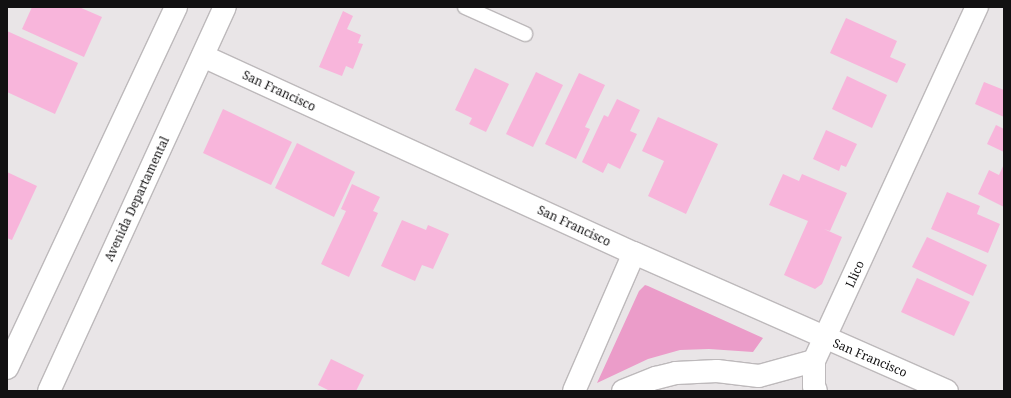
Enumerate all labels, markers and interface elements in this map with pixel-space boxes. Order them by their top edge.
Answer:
street label: San Francisco [240,68,318,114]
street label: Avenida Departamental [102,134,172,264]
street label: San Francisco [535,203,613,249]
street label: Llico [843,258,867,290]
street label: San Francisco [831,336,909,380]

